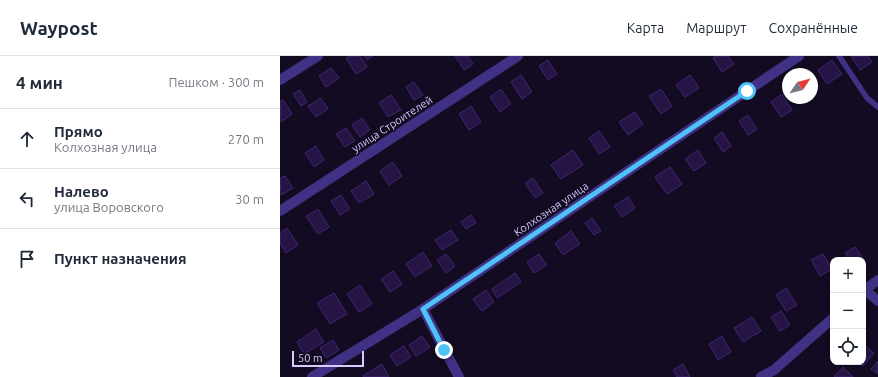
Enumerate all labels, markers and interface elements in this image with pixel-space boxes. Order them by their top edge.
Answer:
text: Waypost [20,17,98,39]
text: Карта [627,20,664,36]
text: Маршрут [686,20,747,36]
text: Сохранённые [769,20,858,36]
north arrow [782,68,818,104]
text: 4 мин [16,73,63,92]
text: Пешком · 300 m [168,75,264,89]
route start [738,82,756,100]
street label: улица Строителей [350,94,434,154]
text: Прямо [54,123,103,140]
icon: ahead [16,128,38,150]
text: 270 m [228,132,264,146]
text: Колхозная улица [54,140,157,154]
street label: Колхозная улица [512,180,590,238]
text: Налево [54,183,109,200]
icon: left [16,188,38,210]
text: 30 m [235,192,264,206]
text: улица Воровского [54,200,164,214]
icon: arrive [16,248,38,270]
text: Пункт назначения [54,250,187,267]
map controls [830,257,866,365]
button: + [830,257,866,293]
button: − [830,293,866,329]
button: locate [830,329,866,365]
route end [435,341,453,359]
scale bar [292,349,364,368]
text: 50 m [298,352,322,364]

